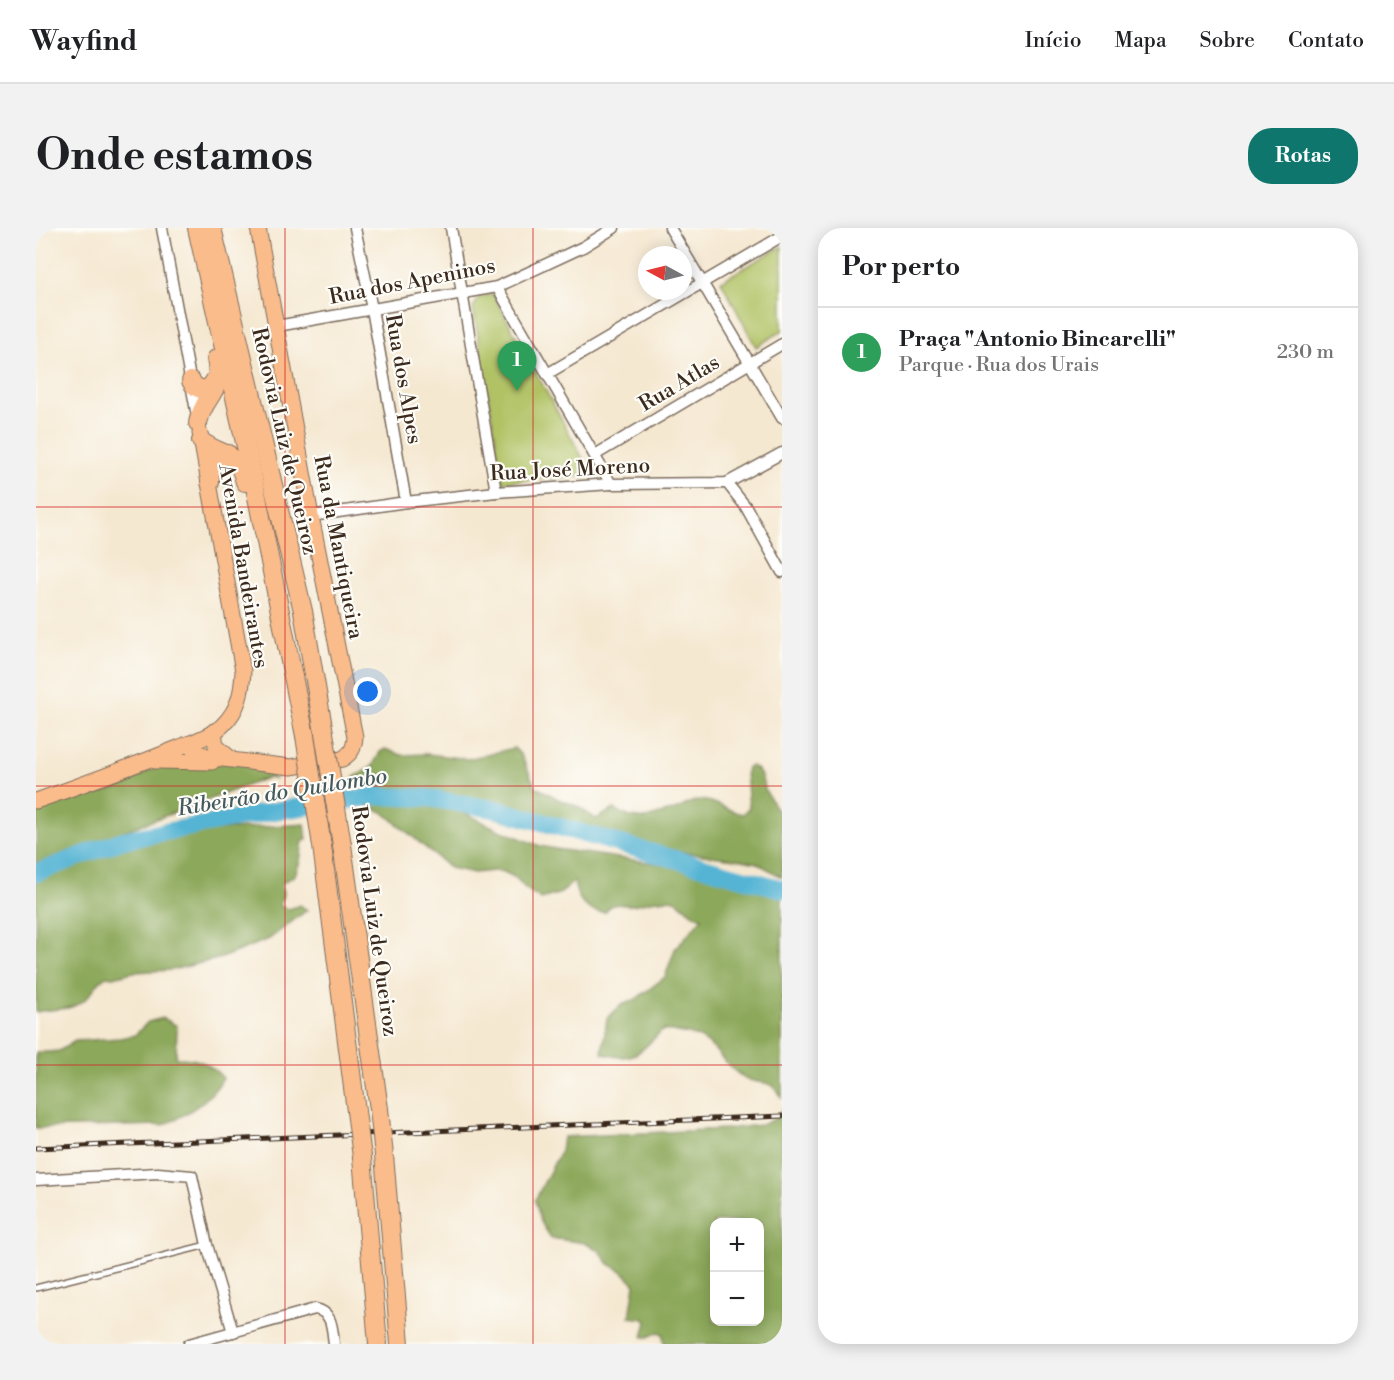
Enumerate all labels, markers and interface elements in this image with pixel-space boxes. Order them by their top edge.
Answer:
text: Wayfind [30,24,138,59]
text: Início [1025,28,1082,54]
text: Mapa [1115,28,1167,54]
text: Sobre [1200,28,1255,54]
text: Contato [1288,28,1364,54]
button: Rotas [1248,128,1358,184]
text: Onde estamos [36,130,313,183]
north arrow [638,246,692,300]
text: Por perto [842,251,960,283]
street label: Rua dos Apeninos [327,253,498,311]
street label: Rua dos Alpes [379,312,427,446]
street label: Rodovia Luiz de Queiroz [245,325,323,557]
text: Praça "Antonio Bincarelli" [899,326,1176,353]
text: 1 [857,340,866,365]
text: 230 m [1277,340,1334,365]
pin: 1 [498,342,536,391]
street label: Rua Atlas [634,350,725,418]
text: Parque · Rua dos Urais [899,353,1099,378]
street label: Rua da Mantiqueira [307,453,369,642]
street label: Rua José Moreno [489,453,651,487]
street label: Avenida Bandeirantes [212,461,274,670]
your location [353,677,382,706]
water label: Ribeirão do Quilombo [174,763,389,823]
street label: Rodovia Luiz de Queiroz [345,804,403,1038]
map controls [710,1218,764,1326]
button: + [710,1218,764,1272]
button: − [710,1272,764,1326]

